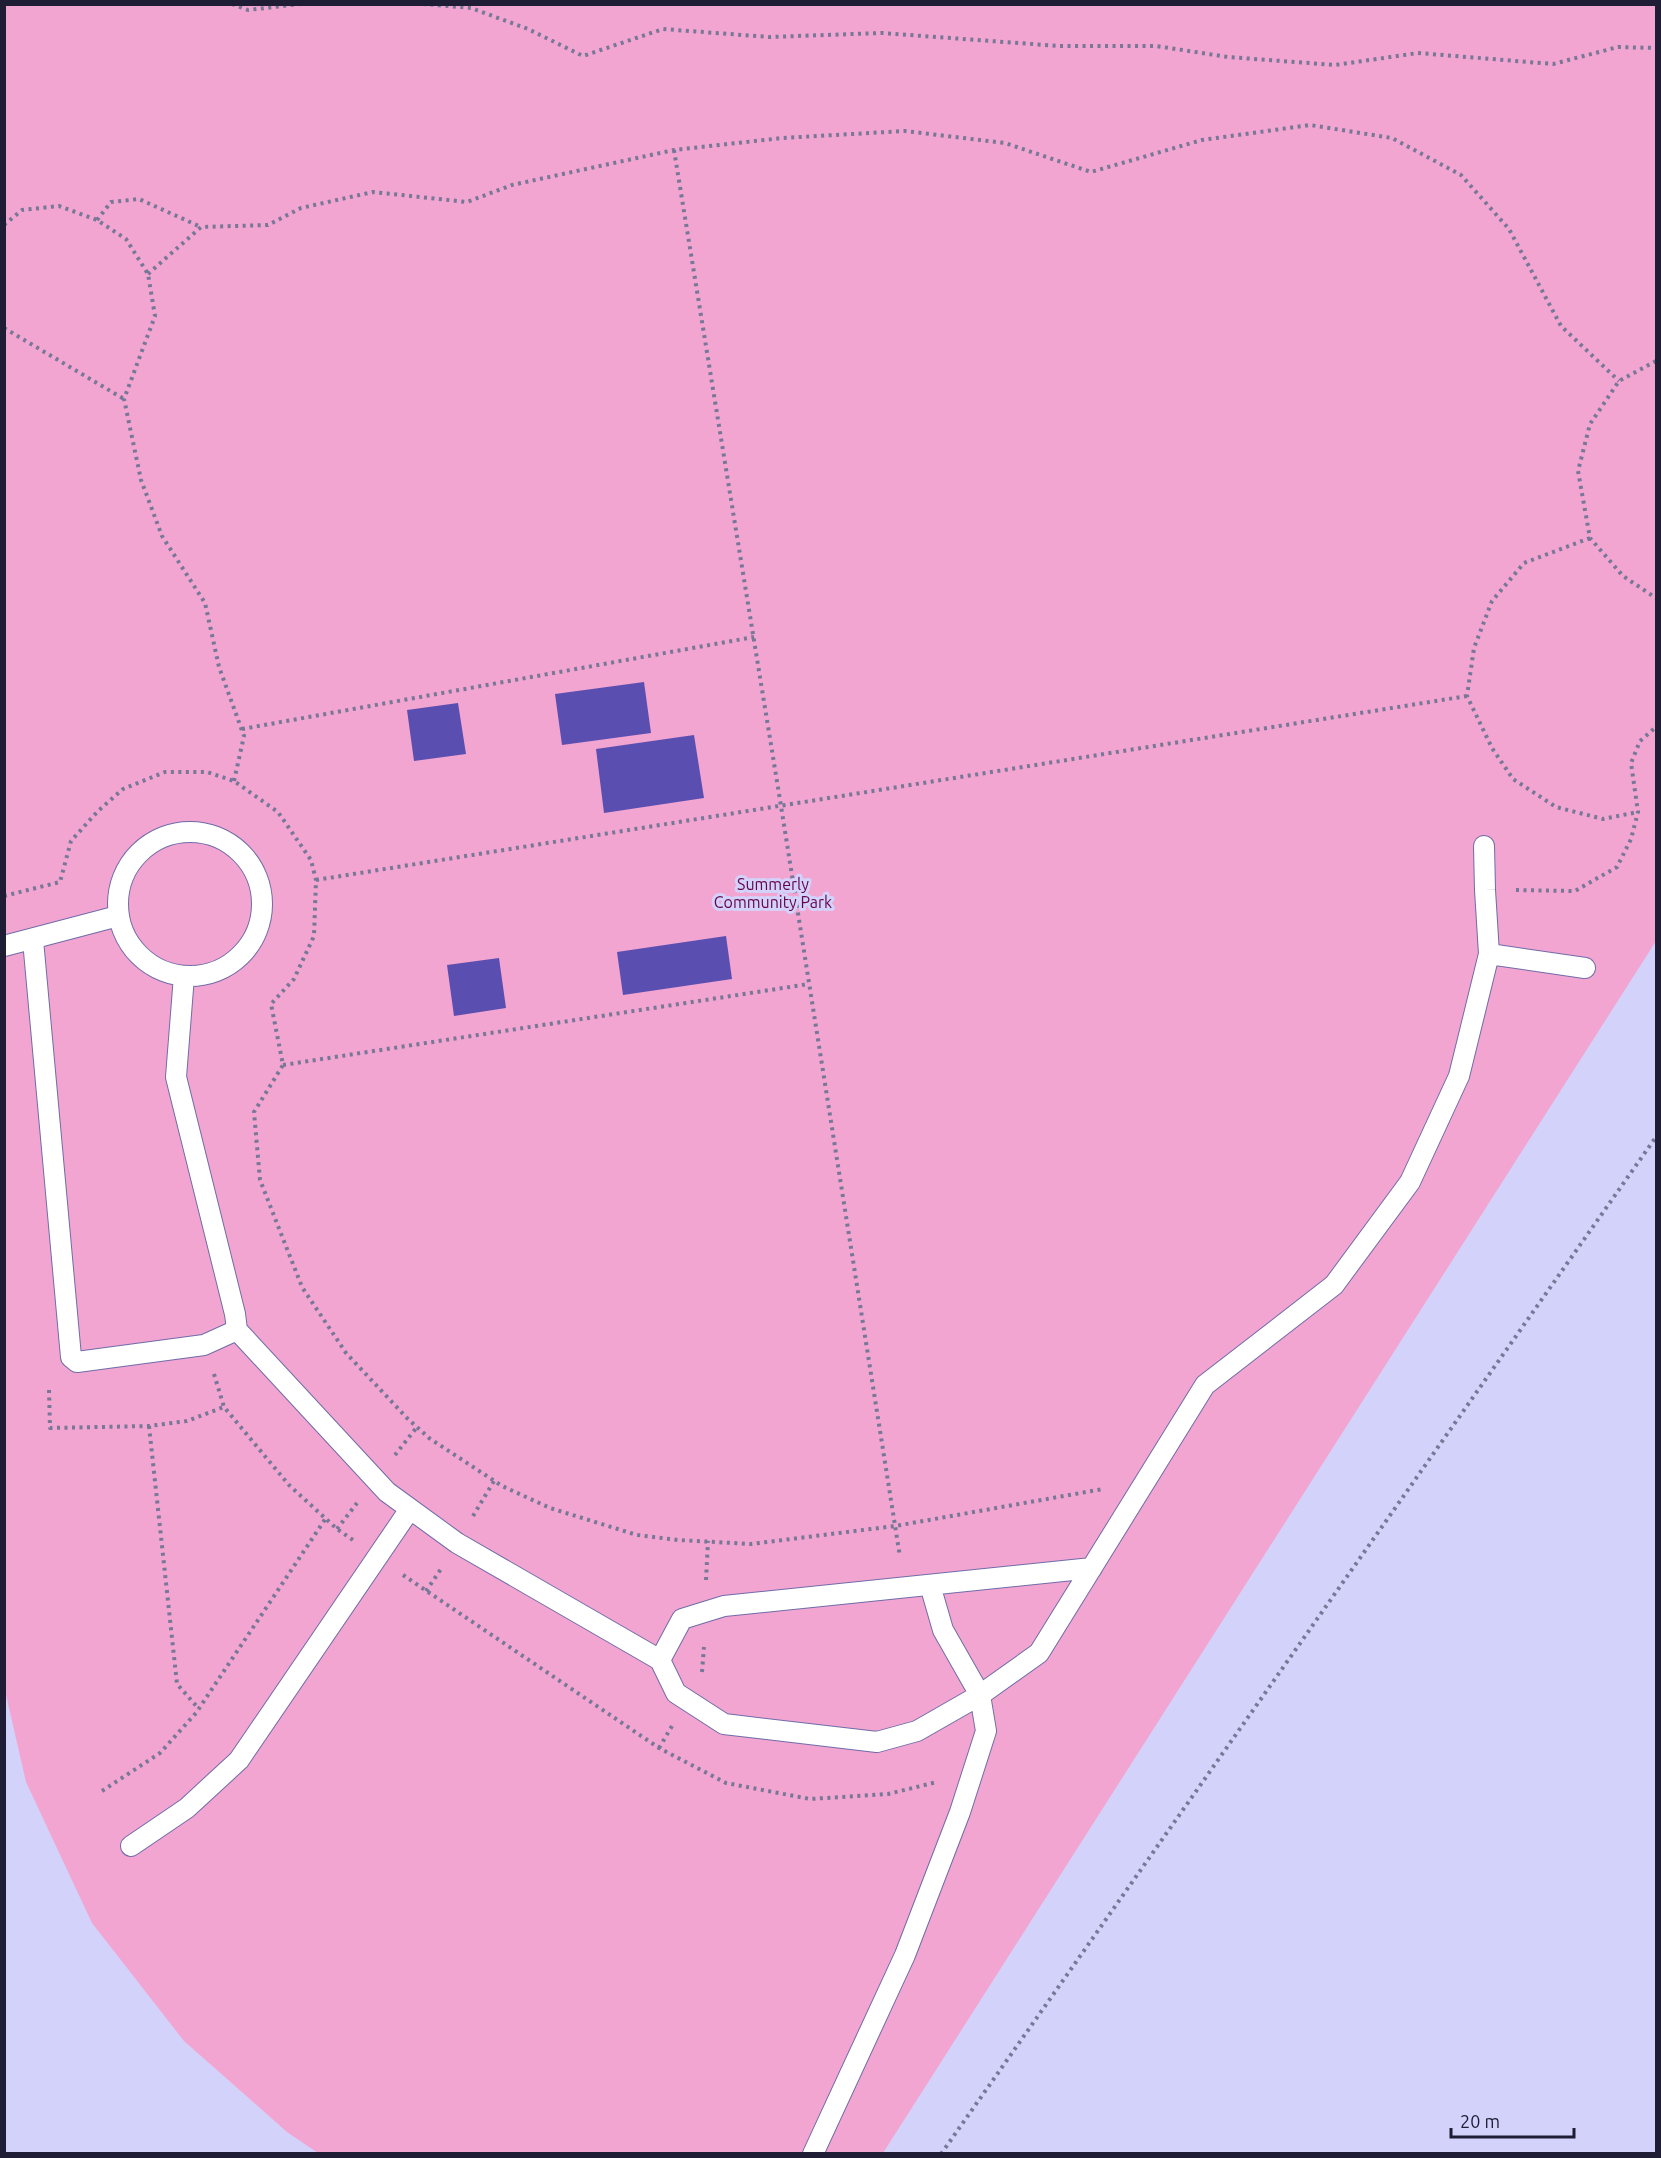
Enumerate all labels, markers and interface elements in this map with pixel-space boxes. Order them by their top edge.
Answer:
park label: Summerly Community Park [714,875,832,911]
scale bar [1451,2101,1574,2139]
text: 20 m [1460,2111,1500,2131]

